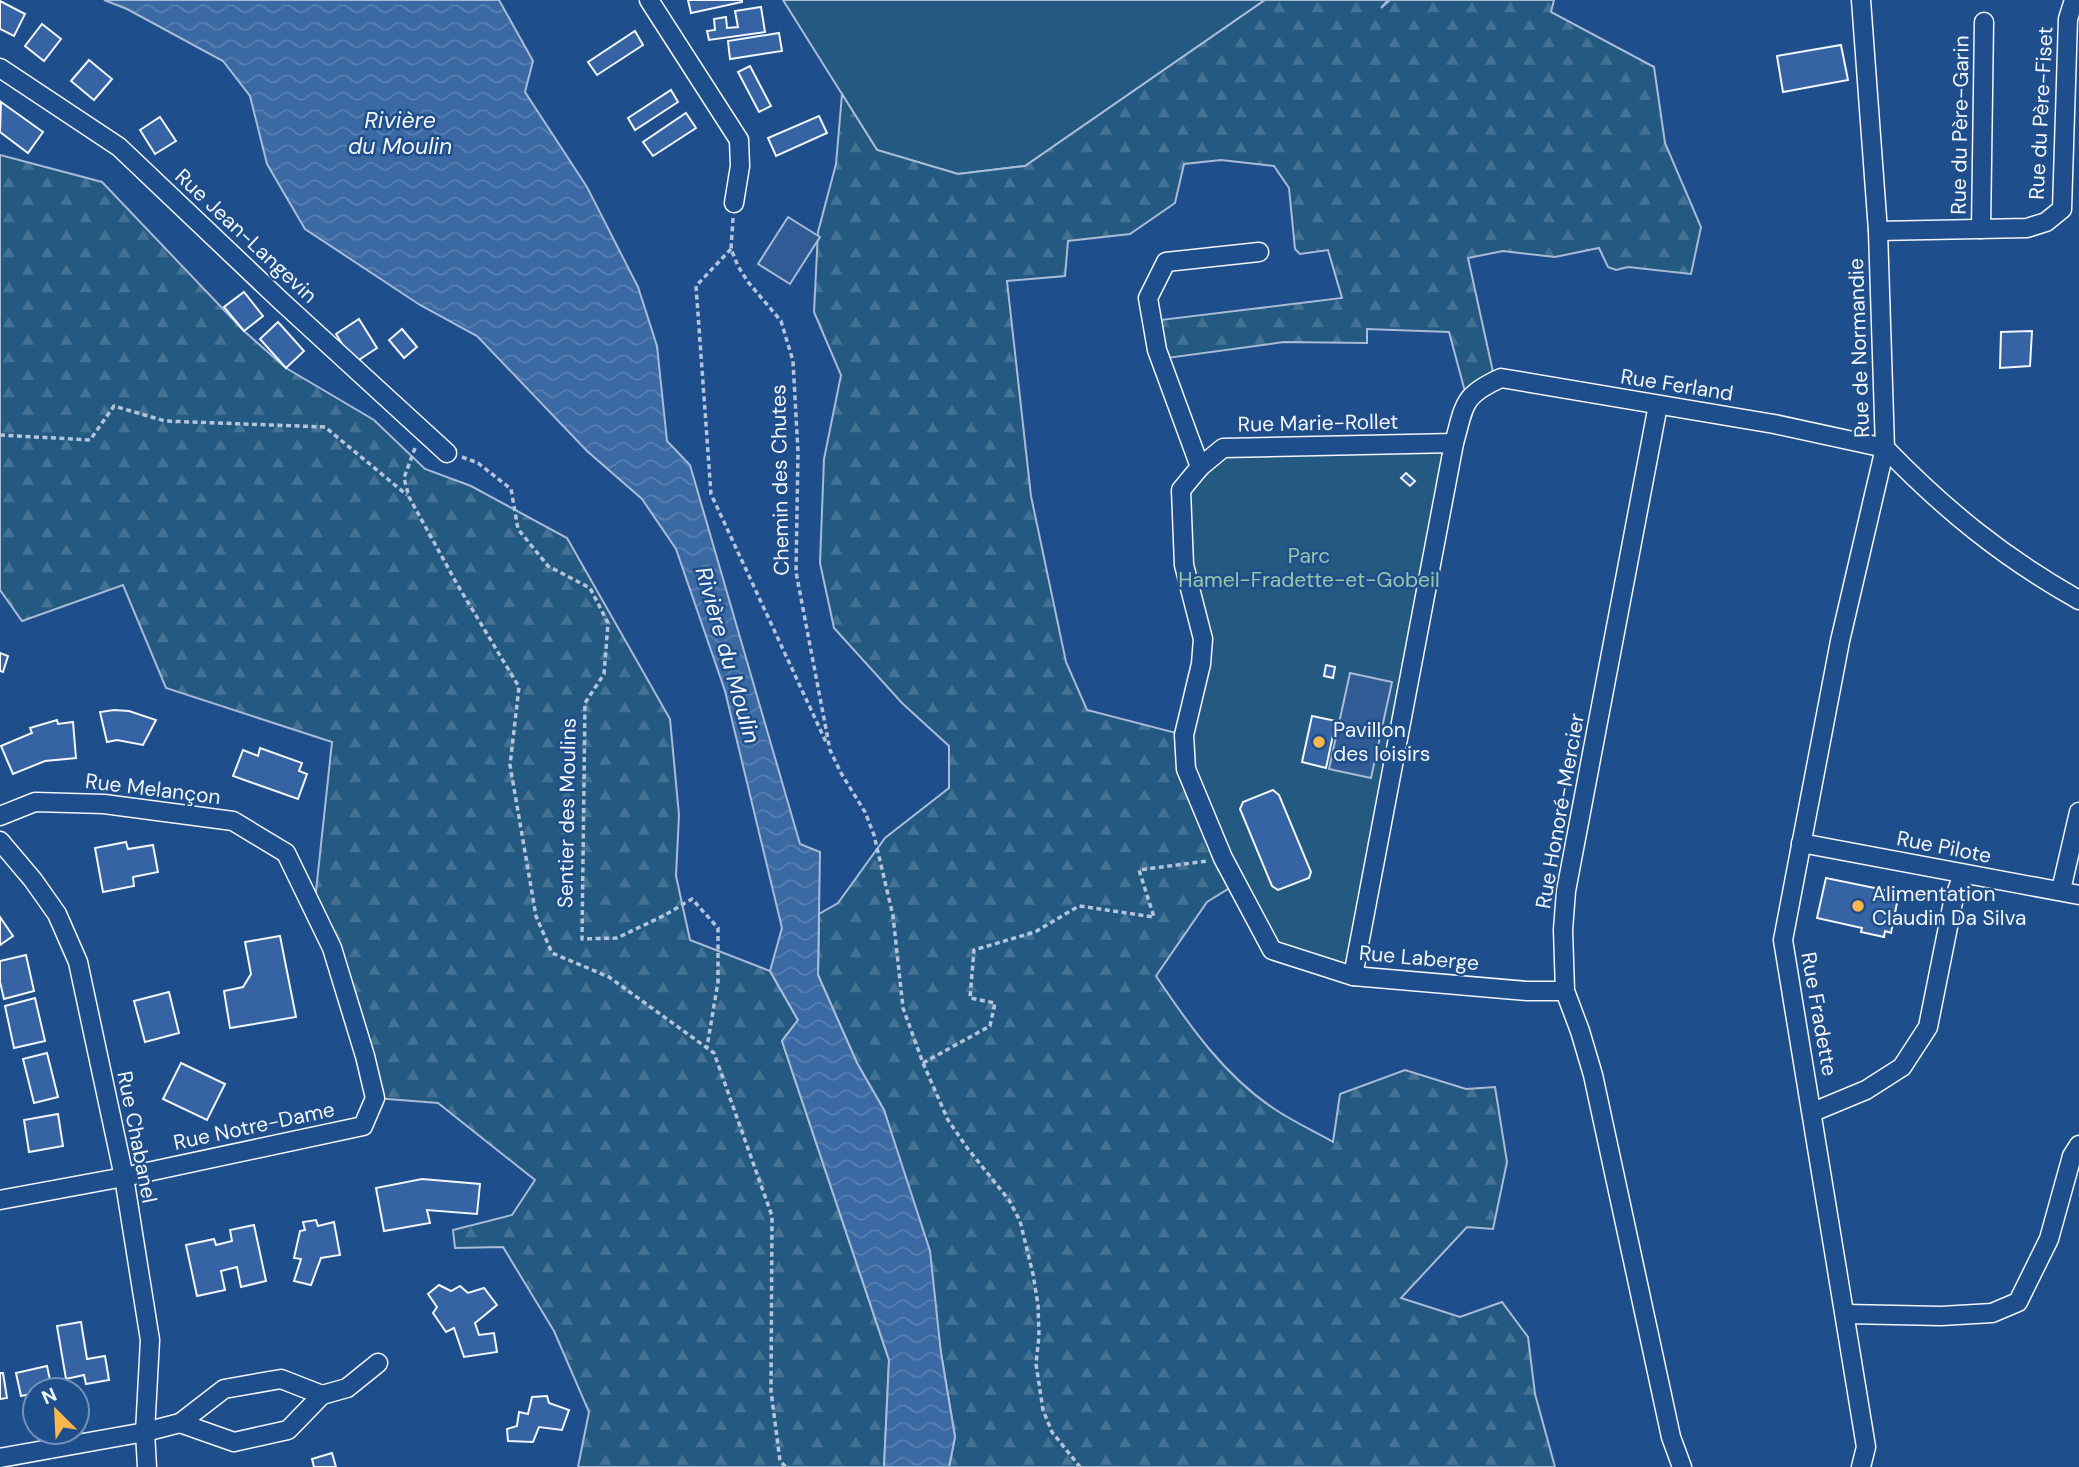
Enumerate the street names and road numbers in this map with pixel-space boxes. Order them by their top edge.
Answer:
street label: Rue du Père-Fiset [2022,26,2060,200]
street label: Rue du Père-Garin [1944,35,1976,215]
street label: Rue Jean-Langevin [169,163,323,309]
street label: Rue de Normandie [1842,258,1876,438]
street label: Rue Ferland [1619,362,1735,408]
street label: Chemin des Chutes [764,384,796,576]
street label: Rue Marie-Rollet [1237,408,1399,438]
street label: Rue Honoré-Mercier [1529,711,1591,911]
street label: Sentier des Moulins [551,718,583,908]
street label: Rue Melançon [84,767,222,811]
street label: Rue Pilote [1894,824,1994,870]
street label: Rue Laberge [1358,939,1480,977]
street label: Rue Fradette [1794,950,1844,1078]
street label: Rue Chabanel [110,1069,164,1205]
street label: Rue Notre-Dame [171,1095,337,1157]

